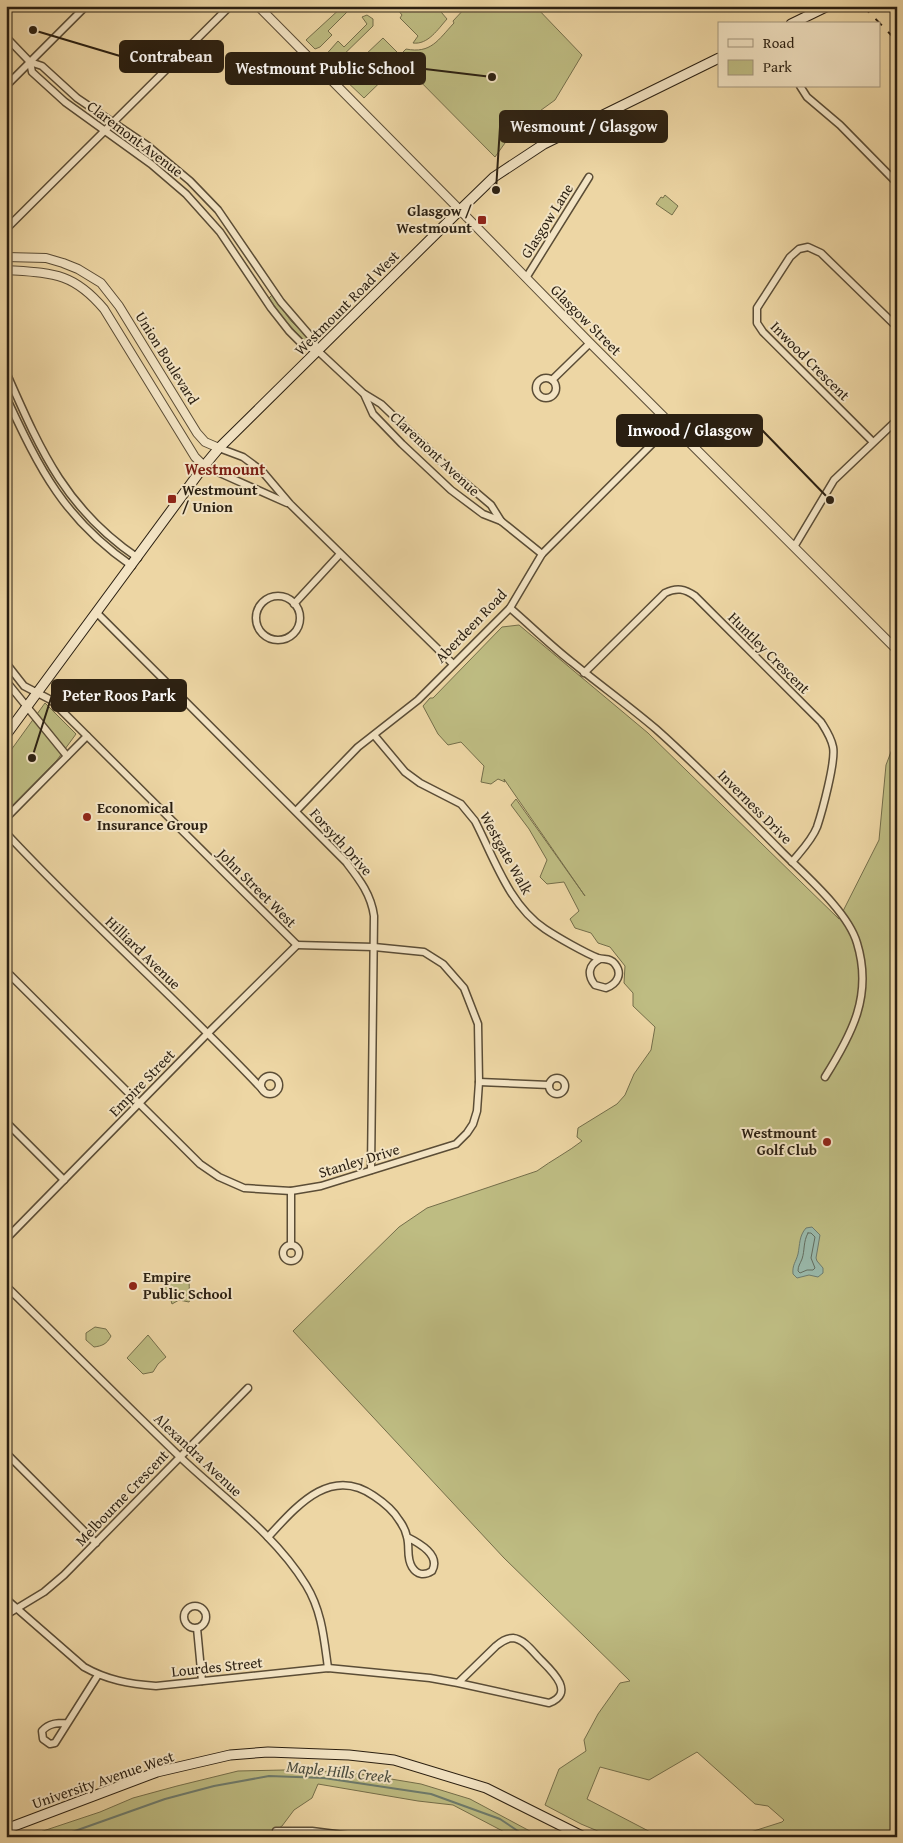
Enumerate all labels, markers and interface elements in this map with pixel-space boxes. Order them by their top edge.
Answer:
legend [718,22,880,88]
text: Road [763,32,794,53]
callout: Contrabean [120,41,223,72]
text: Contrabean [130,44,213,68]
callout: Westmount Public School [226,53,425,84]
text: Westmount Public School [235,56,415,80]
text: Park [763,56,792,77]
street label: Claremont Avenue [83,95,188,182]
callout: Wesmount / Glasgow [500,111,667,142]
text: Wesmount / Glasgow [510,114,658,138]
street label: Glasgow Lane [515,179,578,262]
place label: Glasgow / Westmount [396,200,472,238]
marker: Glasgow / Westmount [476,214,488,226]
street label: Westmount Road West [289,245,404,360]
street label: Glasgow Street [546,279,627,360]
street label: Union Boulevard [131,307,204,408]
street label: Inwood Crescent [766,316,855,406]
street label: Claremont Avenue [386,407,485,501]
callout: Inwood / Glasgow [617,415,762,446]
text: Inwood / Glasgow [627,418,753,442]
district label: Westmount [185,457,265,481]
place label: Westmount / Union [182,479,258,517]
marker: Westmount / Union [166,493,178,505]
street label: Aberdeen Road [430,584,511,667]
street label: Huntley Crescent [724,607,816,699]
callout: Peter Roos Park [52,680,186,711]
text: Peter Roos Park [62,683,177,707]
street label: Inverness Drive [713,765,797,849]
place label: Economical Insurance Group [97,797,208,835]
street label: Forsyth Drive [305,803,378,880]
street label: Westgate Walk [475,808,538,898]
marker: Economical Insurance Group [81,811,93,823]
street label: John Street West [212,842,302,932]
street label: Hilliard Avenue [101,911,186,994]
street label: Empire Street [104,1044,180,1121]
place label: Westmount Golf Club [741,1122,817,1160]
marker: Westmount Golf Club [821,1136,833,1148]
street label: Stanley Drive [316,1138,402,1183]
place label: Empire Public School [143,1266,232,1304]
marker: Empire Public School [127,1280,139,1292]
street label: Alexandra Avenue [150,1408,247,1501]
street label: Melbourne Crescent [70,1444,174,1550]
street label: Lourdes Street [170,1651,264,1682]
street label: University Avenue West [29,1745,177,1814]
water label: Maple Hills Creek [285,1754,393,1789]

